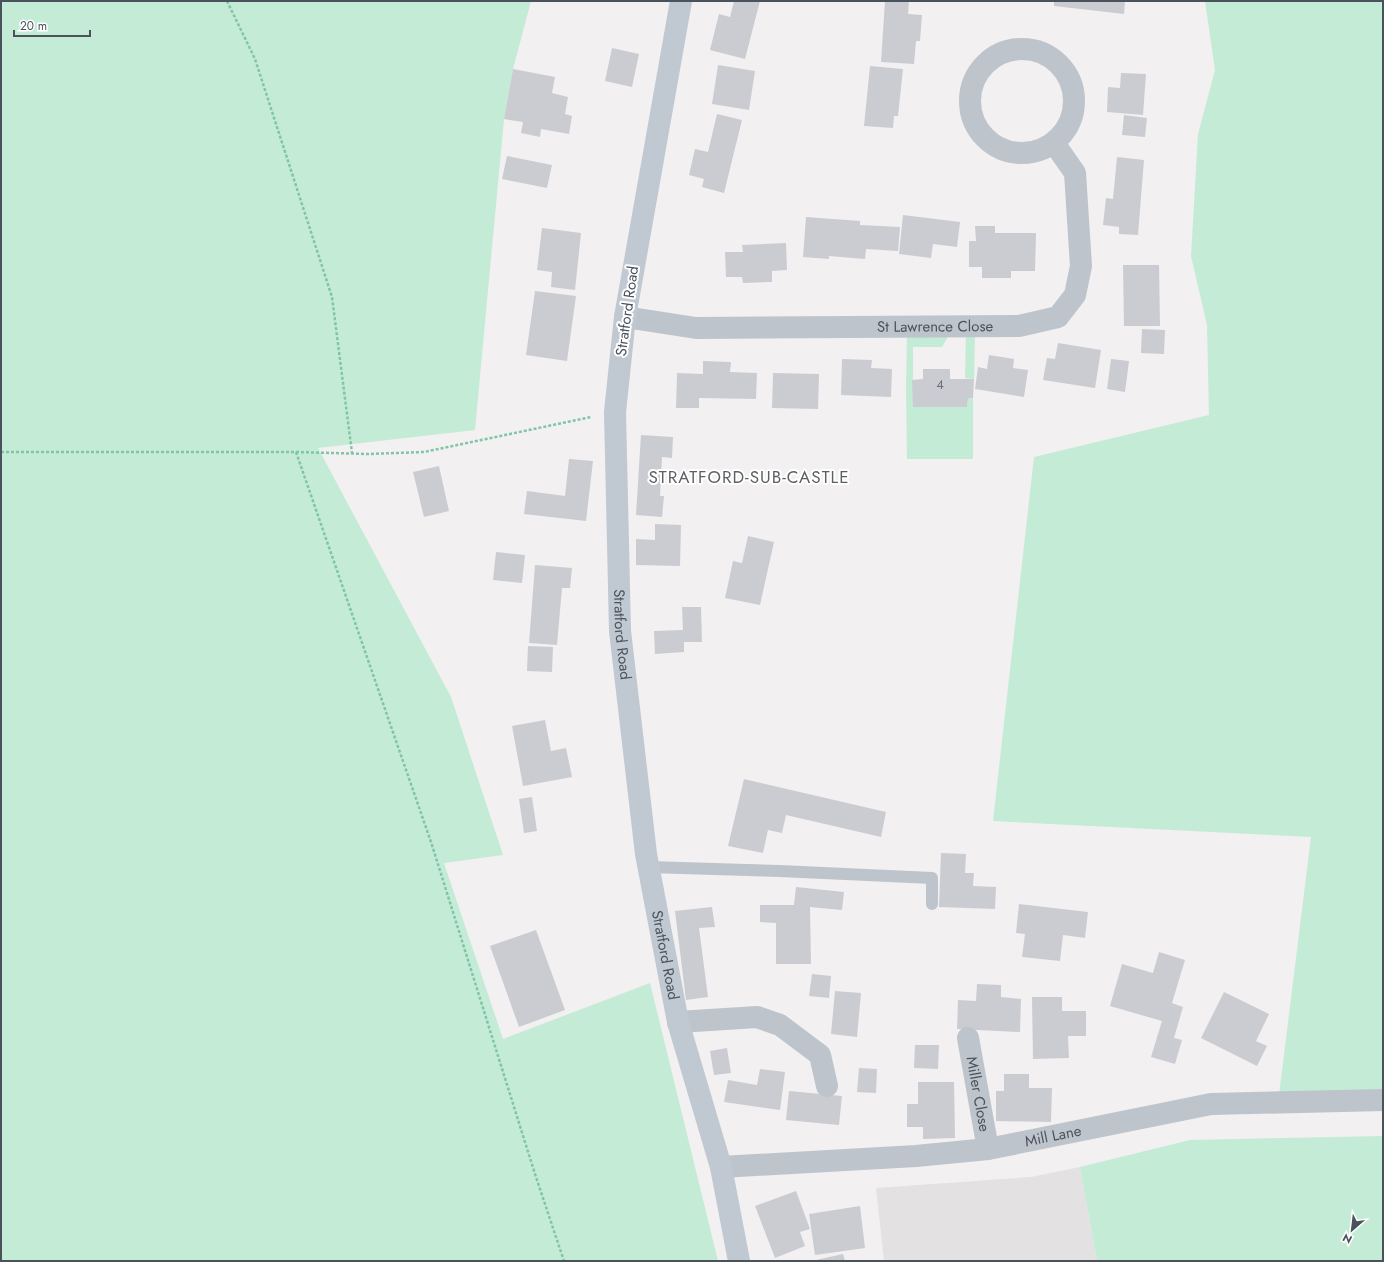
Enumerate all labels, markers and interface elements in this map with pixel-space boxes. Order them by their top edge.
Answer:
scale bar [14,12,90,38]
text: 20 m [20,17,47,35]
street label: Stratford Road [610,265,644,357]
street label: St Lawrence Close [877,315,994,338]
house number: 4 [936,375,944,394]
district label: STRATFORD-SUB-CASTLE [648,465,850,489]
street label: Stratford Road [608,589,637,681]
street label: Stratford Road [646,908,685,1002]
street label: Miller Close [961,1055,996,1134]
street label: Mill Lane [1023,1119,1083,1152]
north arrow [1332,1210,1372,1250]
text: N [1340,1230,1355,1248]

